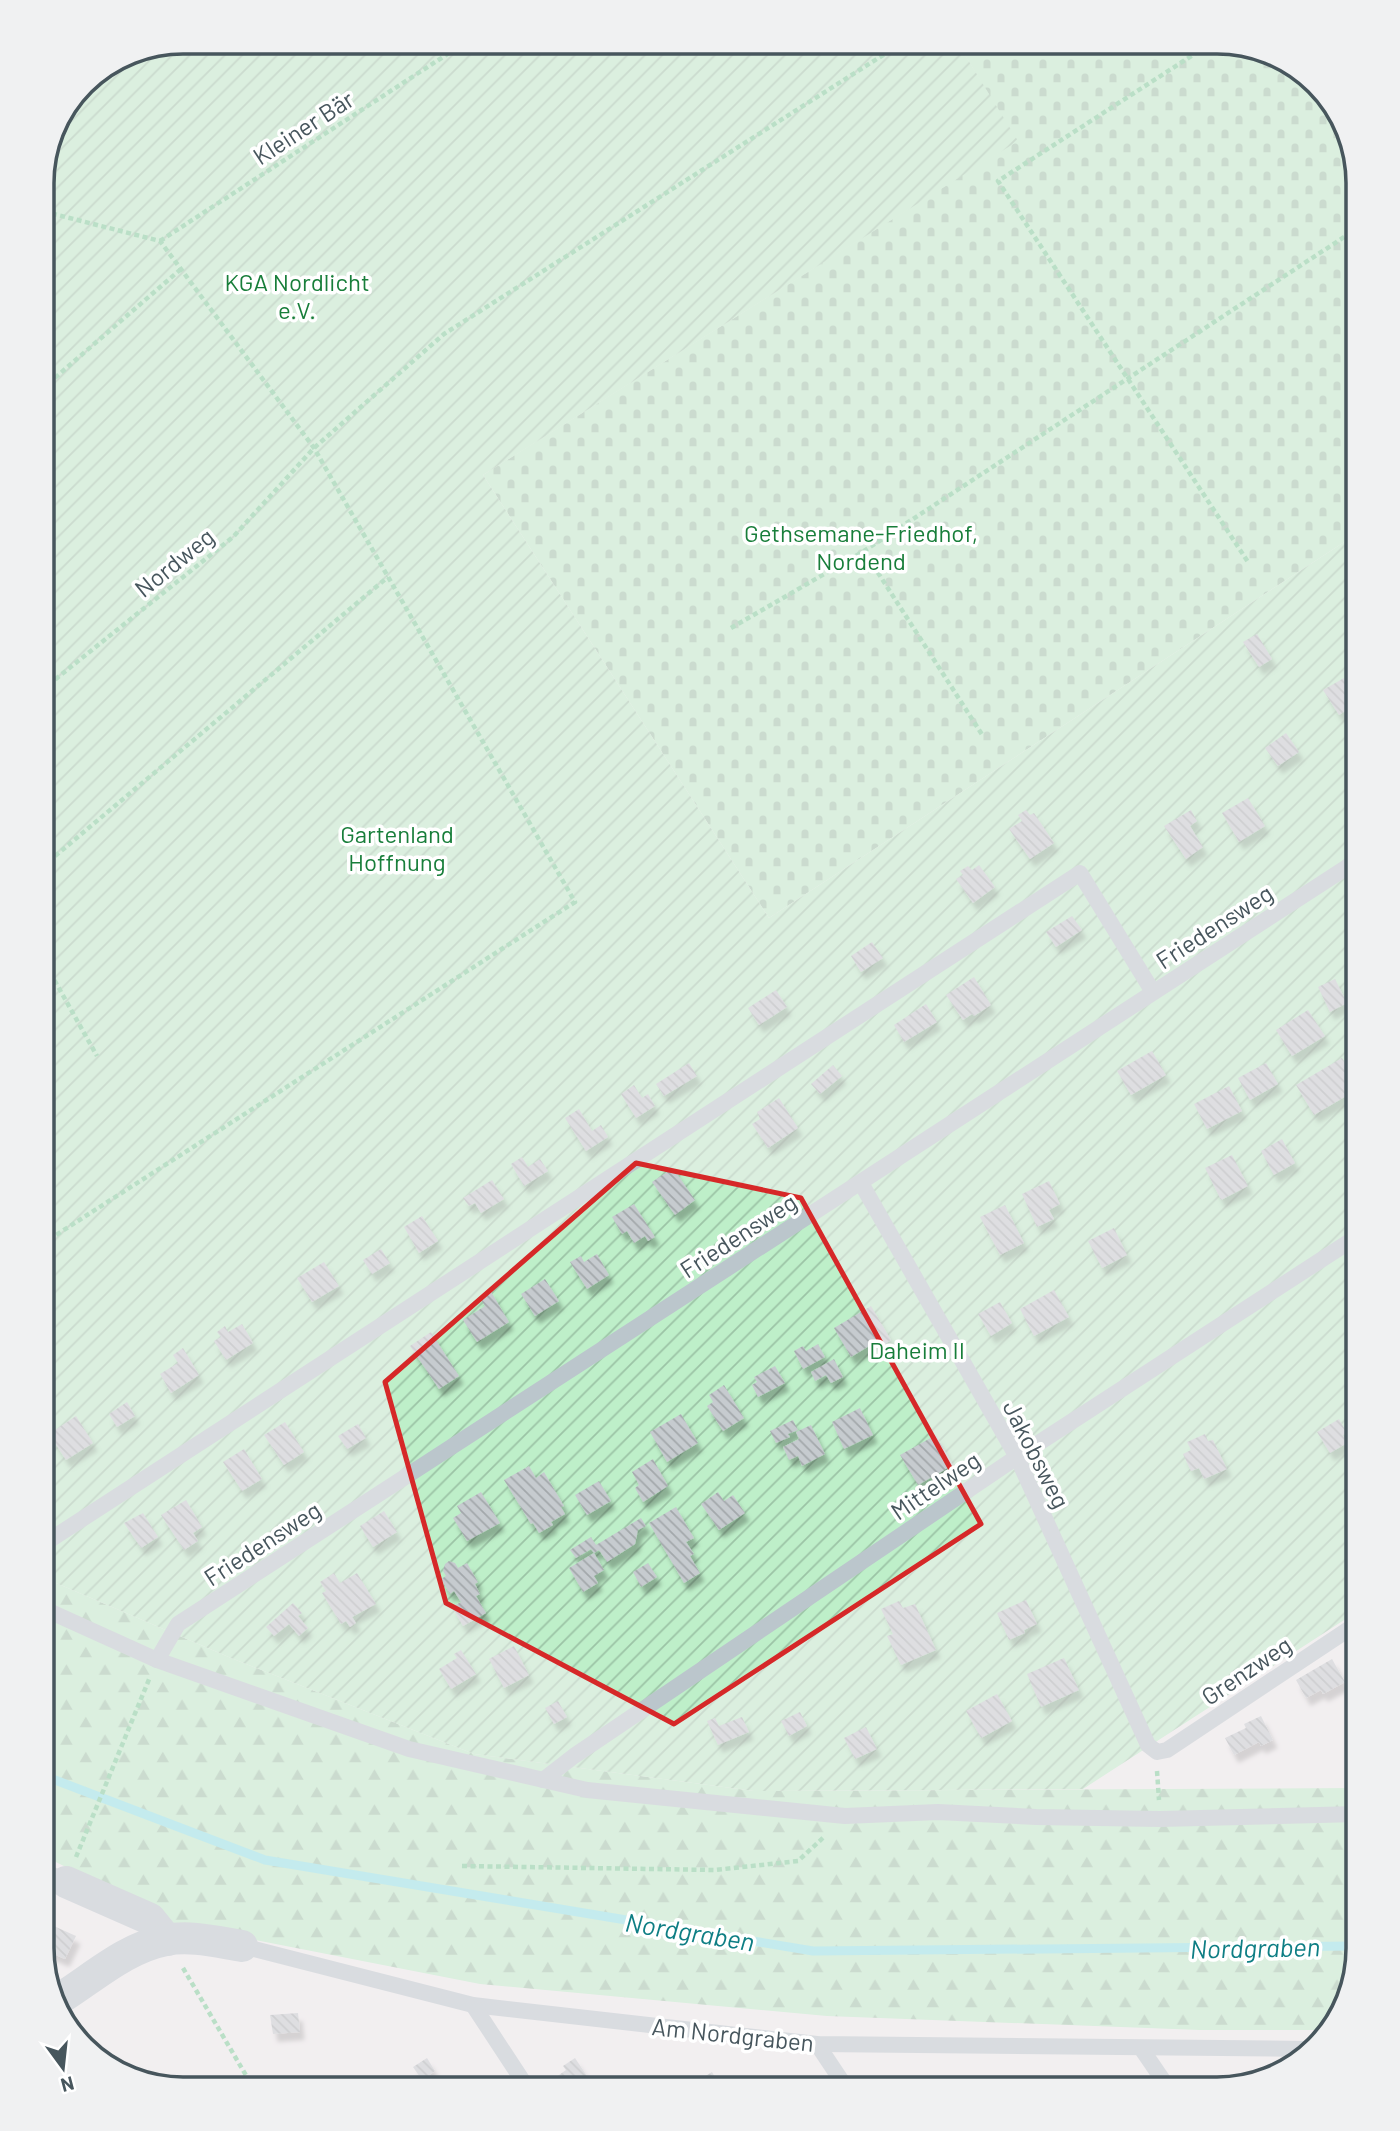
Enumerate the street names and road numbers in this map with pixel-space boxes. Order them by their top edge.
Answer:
street label: Kleiner Bär [247,84,359,170]
street label: Nordweg [129,521,219,603]
street label: Friedensweg [1150,878,1278,974]
street label: Friedensweg [674,1187,802,1283]
street label: Jakobsweg [997,1395,1077,1513]
street label: Mittelweg [885,1445,985,1525]
street label: Friedensweg [198,1495,326,1591]
street label: Grenzweg [1196,1629,1296,1711]
street label: Am Nordgraben [651,2011,815,2057]

